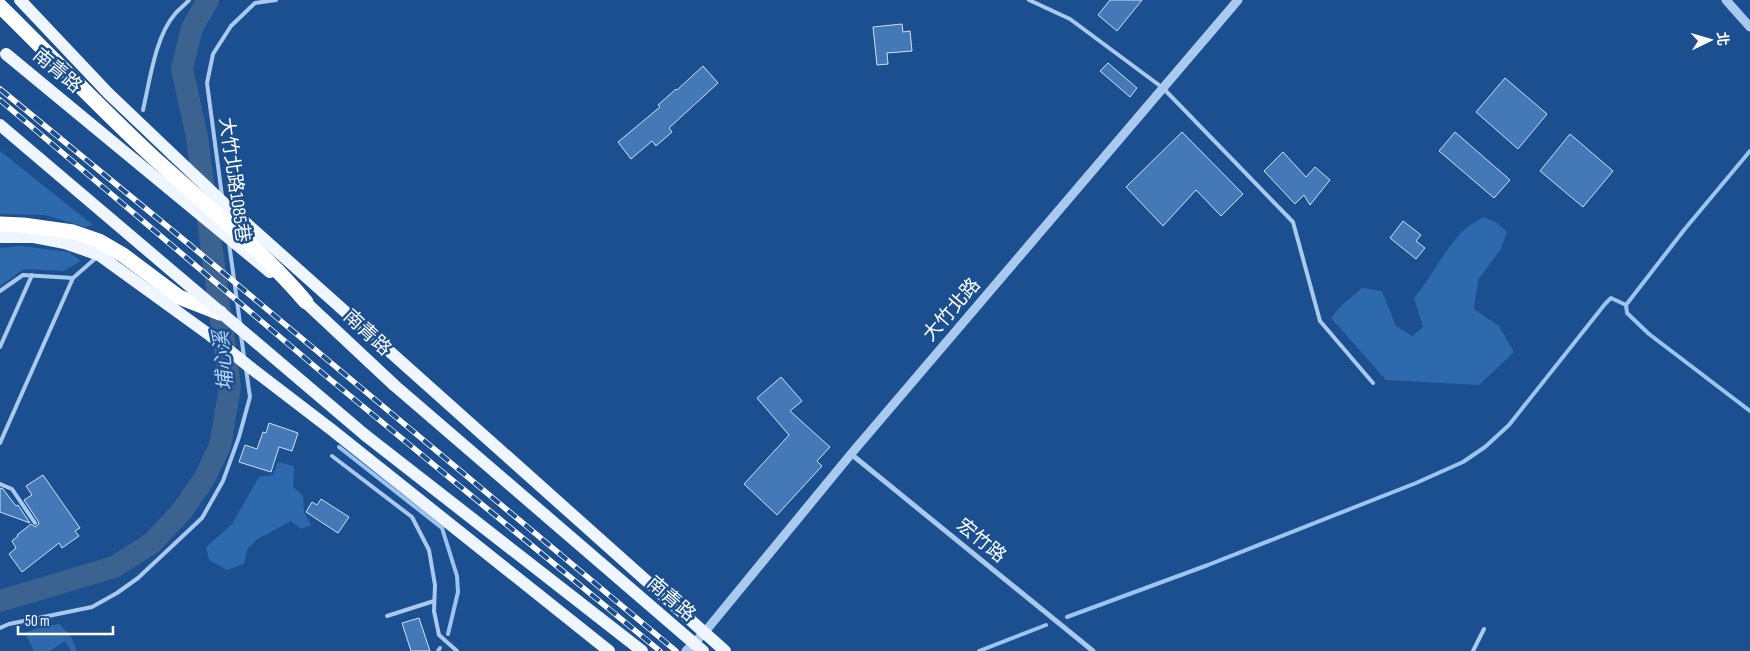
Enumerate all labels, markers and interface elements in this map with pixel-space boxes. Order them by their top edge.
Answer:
north arrow [1685,15,1735,65]
text: 北 [1713,31,1732,47]
street label: 南青路 [28,44,86,98]
street label: 大竹北路1085巷 [214,116,254,244]
street label: 大竹北路 [918,274,986,346]
street label: 南青路 [338,305,396,361]
water label: 埔心溪 [209,327,239,392]
street label: 宏竹路 [952,514,1010,568]
street label: 南青路 [642,572,700,626]
scale bar [18,604,112,636]
text: 50 m [25,612,50,631]

